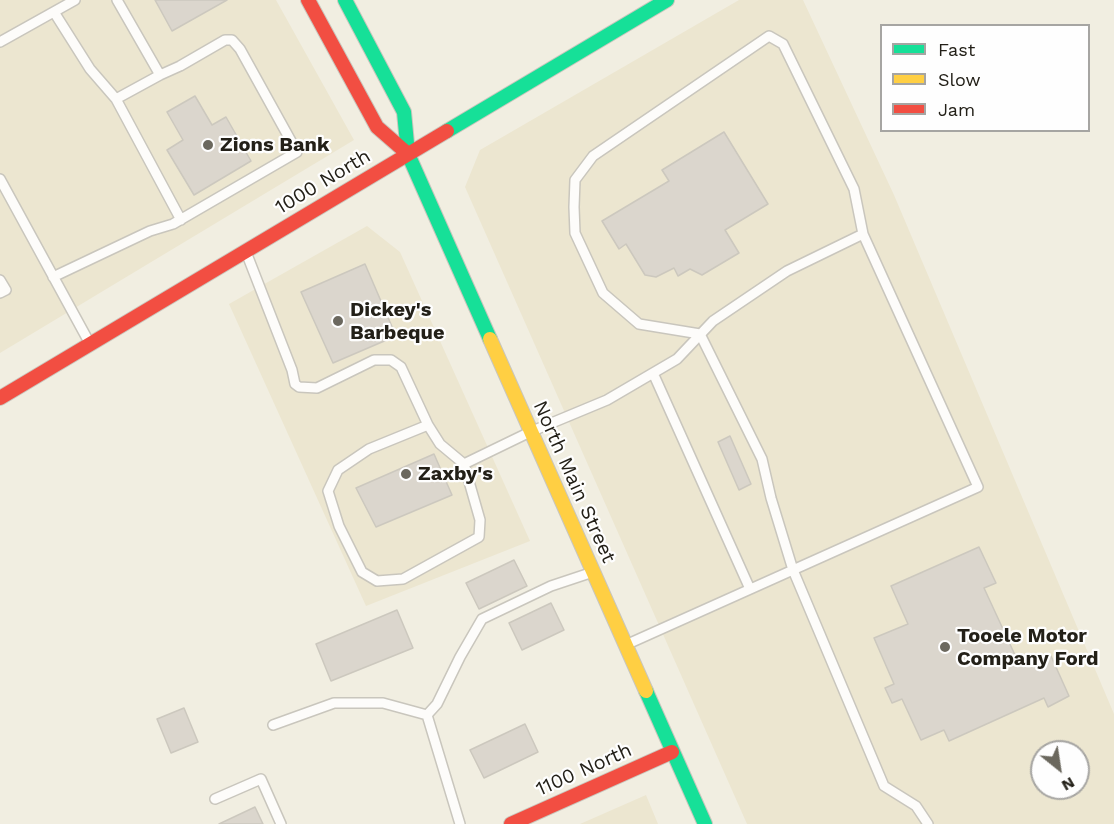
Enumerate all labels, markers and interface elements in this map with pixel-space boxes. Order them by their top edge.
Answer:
legend [880,24,1090,132]
text: Fast [938,39,975,60]
text: Slow [938,69,981,90]
text: Jam [938,99,975,120]
place label: Zions Bank [220,133,329,157]
marker: Zions Bank [201,138,215,152]
street label: 1000 North [271,144,375,220]
place label: Dickey's Barbeque [350,298,444,345]
marker: Dickey's Barbeque [331,314,345,328]
street label: North Main Street [528,397,620,567]
place label: Zaxby's [418,462,493,486]
marker: Zaxby's [399,467,413,481]
place label: Tooele Motor Company Ford [957,624,1099,671]
marker: Tooele Motor Company Ford [938,640,952,654]
street label: 1100 North [532,738,636,802]
north arrow [1030,740,1090,800]
text: N [1058,773,1078,795]

